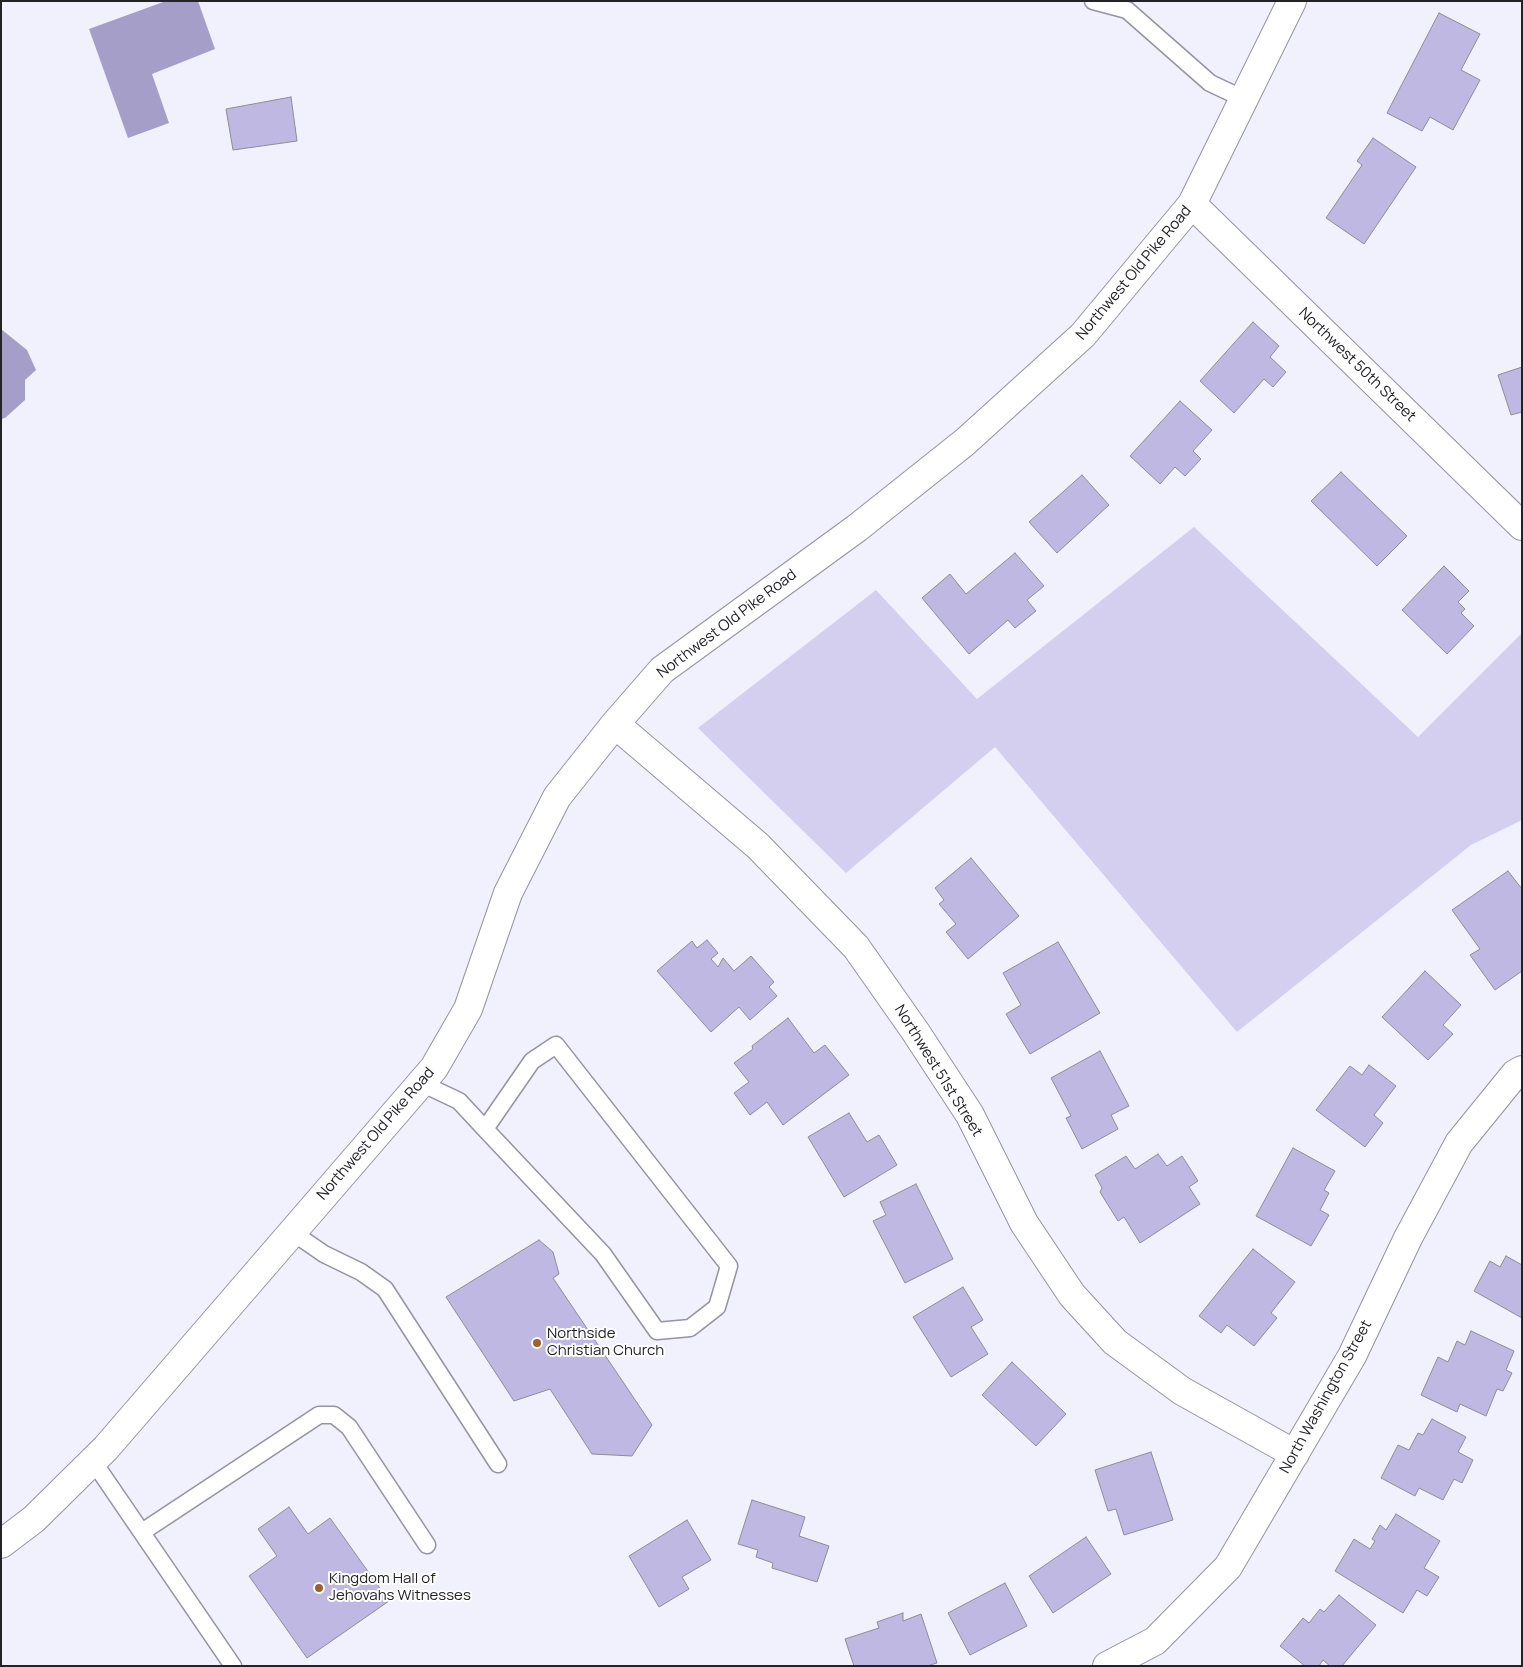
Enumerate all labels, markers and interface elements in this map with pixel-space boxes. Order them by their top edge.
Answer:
street label: Northwest Old Pike Road [1073,202,1195,344]
street label: Northwest 50th Street [1295,304,1419,426]
street label: Northwest Old Pike Road [654,566,800,682]
street label: Northwest 51st Street [890,1002,986,1140]
street label: Northwest Old Pike Road [314,1064,438,1204]
street label: North Washington Street [1276,1317,1376,1477]
place label: Northside Christian Church [547,1325,664,1360]
marker: Northside Christian Church [531,1337,543,1349]
place label: Kingdom Hall of Jehovahs Witnesses [329,1570,471,1605]
marker: Kingdom Hall of Jehovahs Witnesses [313,1582,325,1594]

